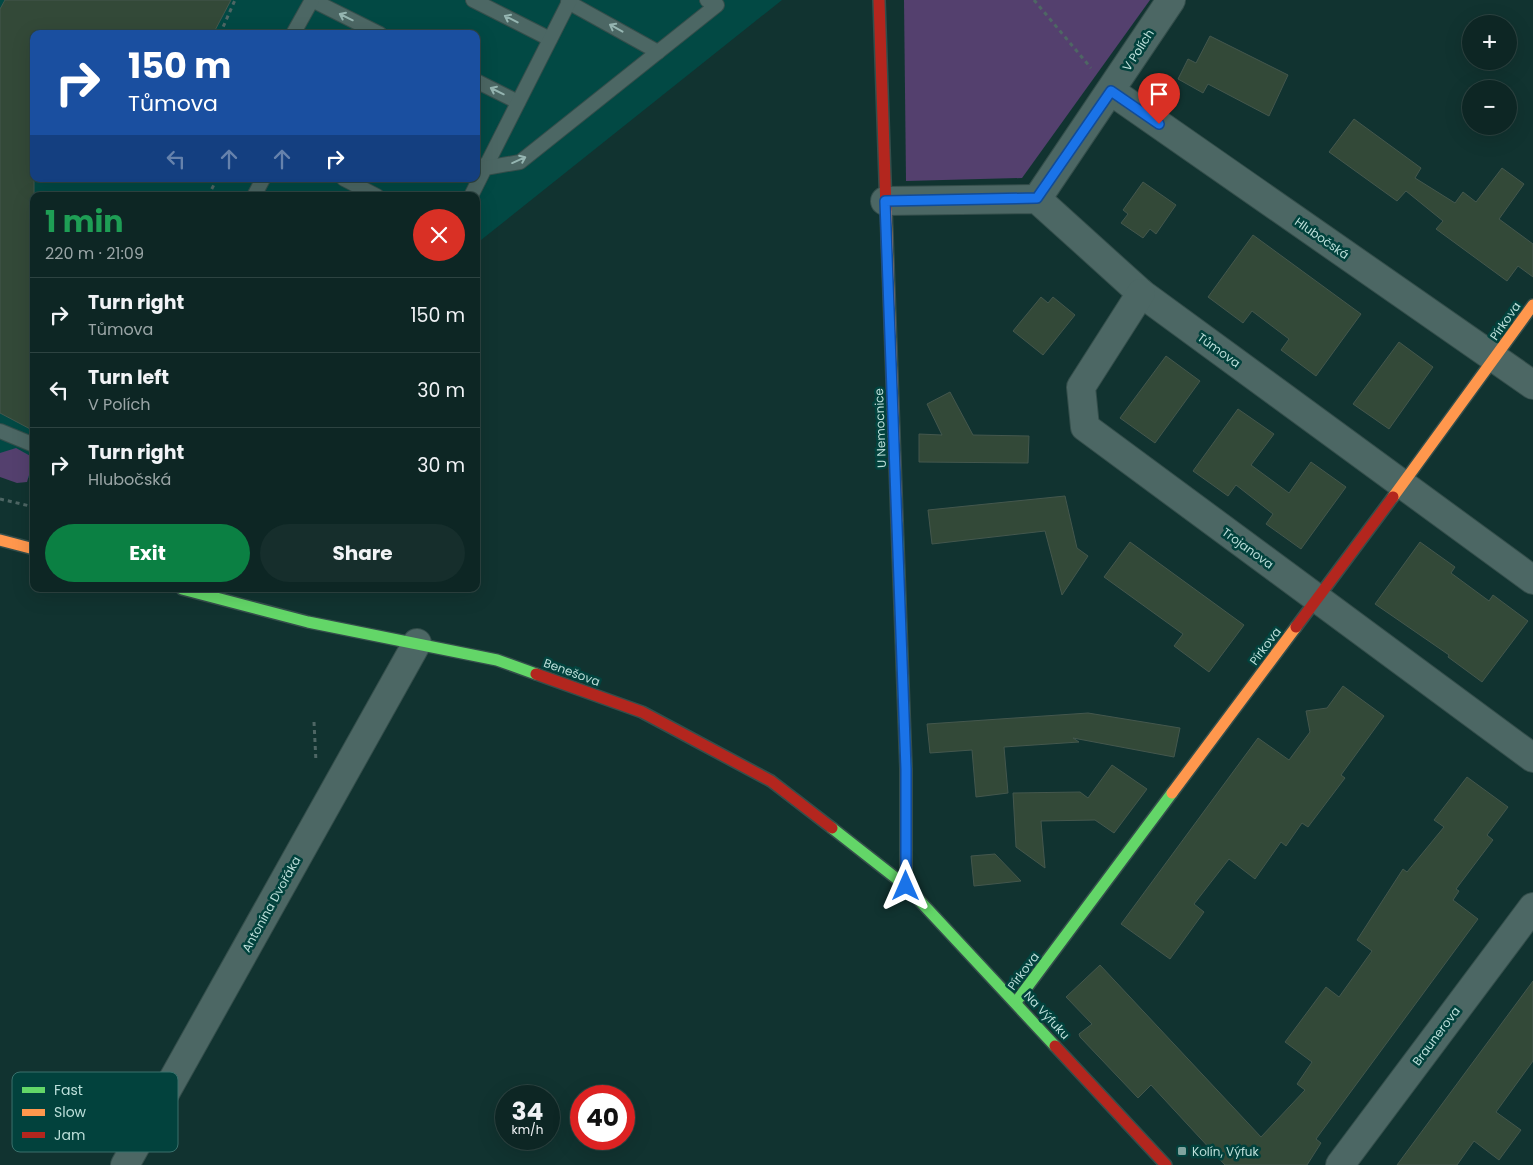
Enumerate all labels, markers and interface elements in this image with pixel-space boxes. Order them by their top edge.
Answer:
one-way arrow [339,12,354,22]
one-way arrow [504,14,519,24]
map controls [1462,15,1517,135]
button: + [1462,15,1517,70]
one-way arrow [609,23,623,33]
street label: V Polích [1118,26,1158,74]
text: 150 m [128,41,231,90]
icon: right [45,50,110,115]
pin [1138,73,1180,124]
icon: arrive [1145,80,1173,108]
button: − [1462,80,1517,135]
one-way arrow [490,86,505,96]
text: Tůmova [128,88,218,119]
icon: left [162,145,190,173]
icon: ahead [215,145,243,173]
icon: ahead [268,145,296,173]
icon: right [321,145,349,173]
one-way arrow [511,155,526,165]
text: 1 min [45,200,123,243]
button: close [413,209,465,261]
street label: Hlubočská [1291,213,1353,263]
text: 220 m · 21:09 [45,242,144,265]
text: Turn right [88,289,184,316]
street label: Pírkova [1486,298,1524,344]
icon: right [45,301,73,329]
text: 150 m [410,302,465,329]
text: Tůmova [88,318,153,341]
street label: Tůmova [1194,329,1244,371]
text: Turn left [88,364,169,391]
icon: left [45,376,73,404]
text: 30 m [417,377,465,404]
street label: U Nemocnice [870,388,890,468]
text: V Polích [88,393,150,416]
text: Turn right [88,439,184,466]
icon: right [45,451,73,479]
text: 30 m [417,452,465,479]
text: Hlubočská [88,468,171,491]
button: Exit [45,524,250,582]
button: Share [260,524,465,582]
street label: Trojanova [1219,524,1277,572]
street label: Pírkova [1245,624,1285,668]
street label: Benešova [542,654,602,690]
street label: Antonína Dvořáka [238,853,304,955]
position arrow [879,859,931,911]
street label: Pírkova [1003,949,1043,993]
street label: Na Výfuku [1020,987,1074,1043]
street label: Braunerova [1408,1003,1464,1069]
legend [12,1072,178,1152]
text: Fast [54,1080,83,1100]
speed limit sign: 40 [570,1085,635,1150]
text: 34 [511,1094,544,1129]
text: Slow [54,1102,87,1122]
text: km/h [512,1121,543,1138]
text: Jam [54,1125,85,1145]
place label: Kolín, Výfuk [1192,1143,1260,1160]
marker: Kolín, Výfuk [1176,1145,1188,1157]

